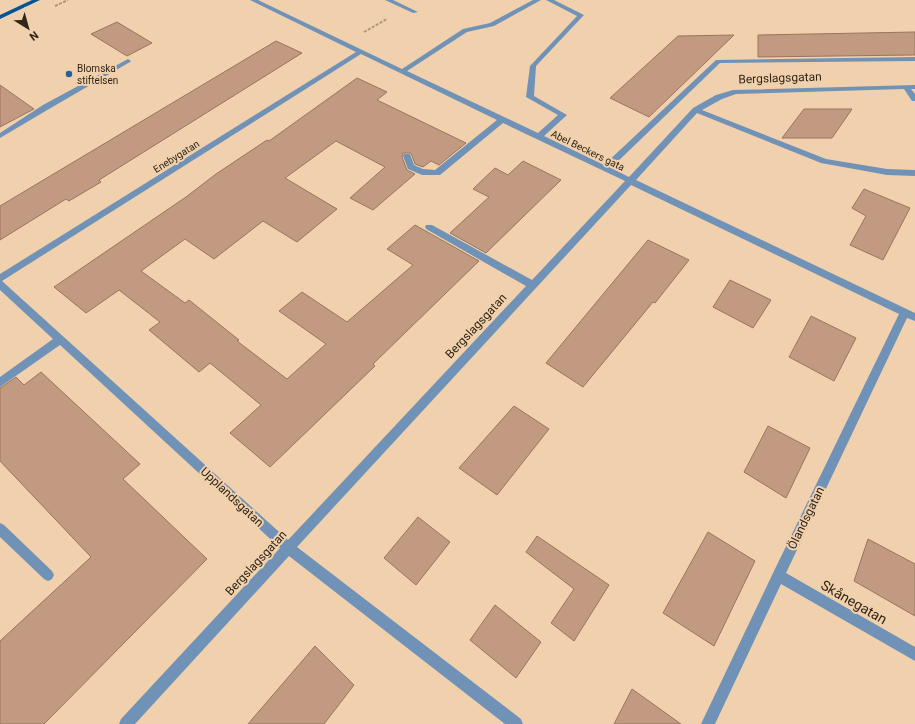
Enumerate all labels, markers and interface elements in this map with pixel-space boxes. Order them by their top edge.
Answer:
north arrow [8,8,48,48]
text: N [27,28,41,43]
place label: Blomska stiftelsen [77,63,118,86]
marker: Blomska stiftelsen [64,69,74,79]
street label: Bergslagsgatan [738,70,822,86]
street label: Abel Beckers gata [549,128,626,173]
street label: Enebygatan [151,138,201,175]
street label: Bergslagsgatan [442,291,510,361]
street label: Upplandsgatan [198,464,266,530]
street label: Ölandsgatan [784,484,827,551]
street label: Bergslagsgatan [222,528,290,598]
street label: Skånegatan [818,577,890,627]

